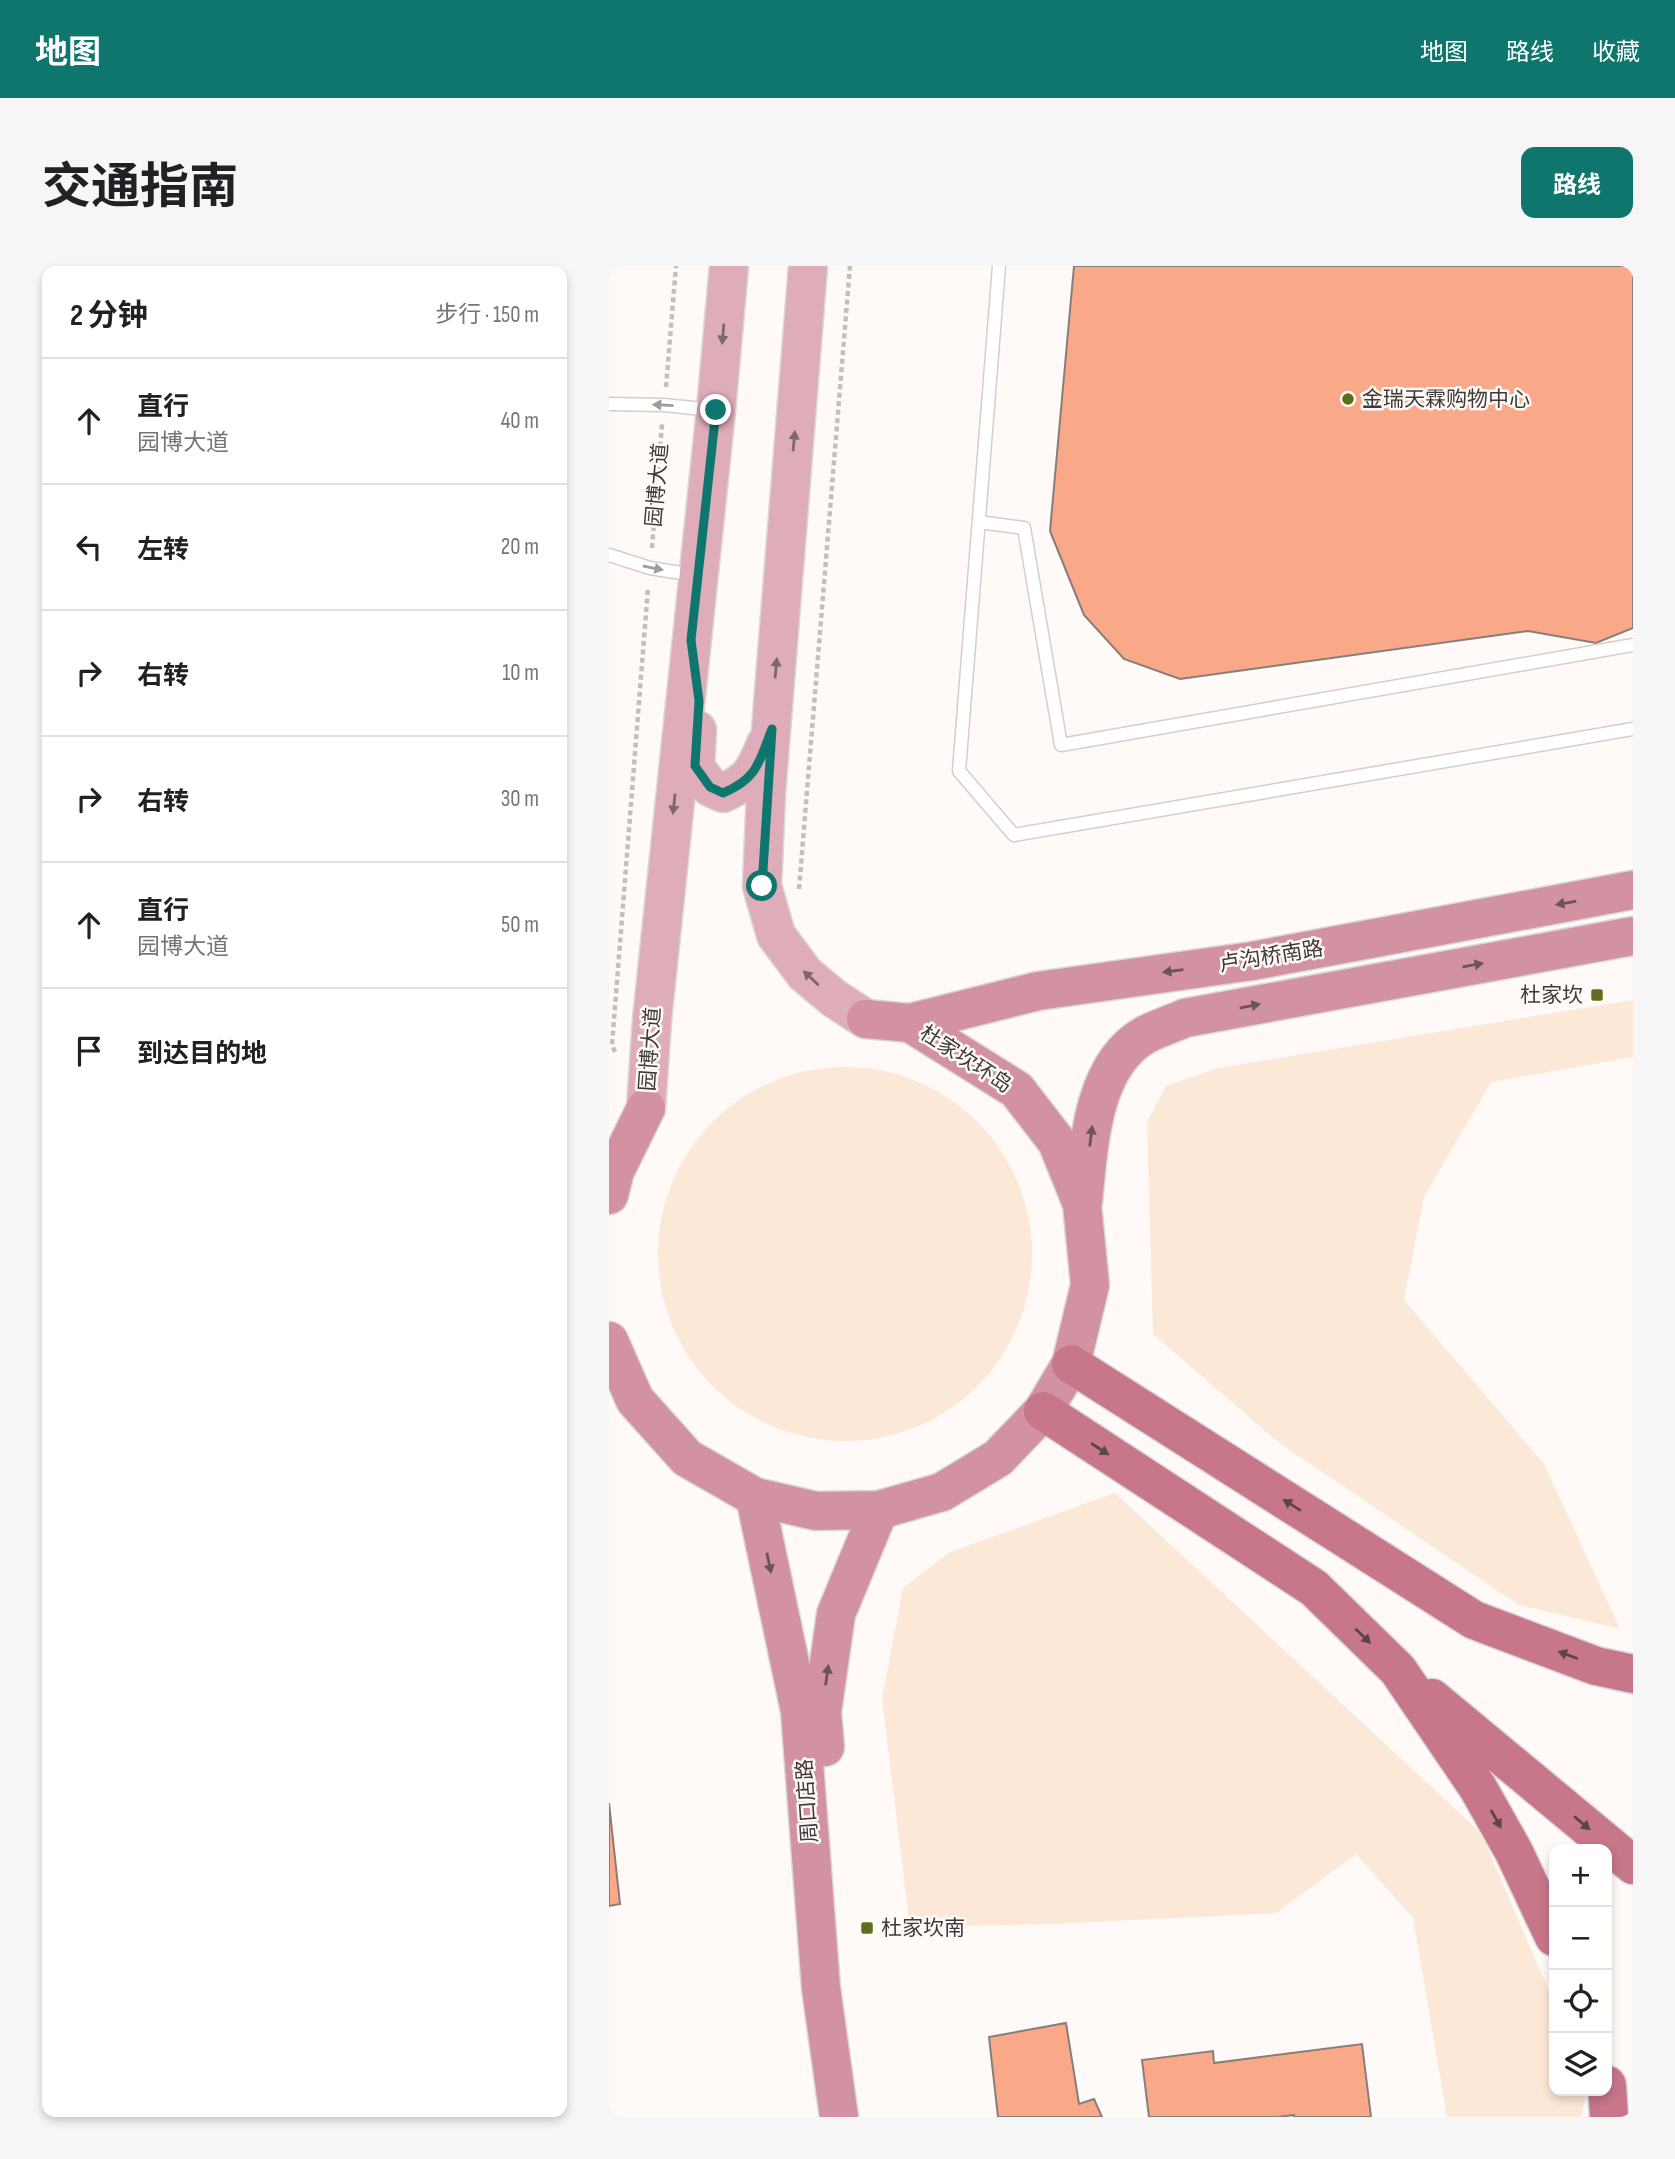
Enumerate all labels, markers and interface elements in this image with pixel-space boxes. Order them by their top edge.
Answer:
text: 地图 [35,33,101,73]
text: 地图 [1420,38,1468,67]
text: 路线 [1506,38,1554,67]
text: 收藏 [1592,38,1640,67]
button: 路线 [1521,147,1633,218]
text: 交通指南 [42,159,238,218]
text: 2 分钟 [70,298,148,334]
text: 步行 · 150 m [435,301,539,329]
one-way arrow [717,323,728,345]
place label: 金瑞天霖购物中心 [1362,387,1530,412]
marker: 金瑞天霖购物中心 [1340,391,1356,407]
text: 直行 [137,392,189,423]
route end [700,394,731,425]
one-way arrow [651,399,673,410]
icon: ahead [70,402,108,440]
text: 40 m [501,407,539,435]
text: 园博大道 [137,429,229,457]
one-way arrow [789,430,800,452]
street label: 园博大道 [641,442,674,528]
icon: left [70,528,108,566]
text: 20 m [501,533,539,561]
text: 左转 [137,535,189,566]
one-way arrow [642,562,664,573]
icon: right [70,654,108,692]
one-way arrow [771,657,782,679]
text: 10 m [502,659,539,687]
text: 右转 [137,661,189,692]
icon: right [70,780,108,818]
text: 30 m [501,785,539,813]
text: 右转 [137,787,189,818]
one-way arrow [668,793,679,815]
route start [746,870,777,901]
text: 直行 [137,896,189,927]
one-way arrow [1555,898,1577,909]
icon: ahead [70,906,108,944]
text: 50 m [501,911,539,939]
text: 园博大道 [137,933,229,961]
street label: 卢沟桥南路 [1217,936,1325,977]
one-way arrow [1462,959,1484,970]
one-way arrow [1162,966,1184,977]
one-way arrow [803,971,820,987]
place label: 杜家坎 [1520,983,1583,1008]
marker: 杜家坎 [1589,987,1605,1003]
one-way arrow [1239,1000,1261,1011]
street label: 园博大道 [635,1006,666,1092]
street label: 杜家坎环岛 [915,1020,1017,1098]
icon: arrive [70,1032,108,1070]
text: 到达目的地 [137,1039,267,1070]
one-way arrow [1085,1125,1096,1147]
one-way arrow [1091,1442,1110,1455]
one-way arrow [1283,1498,1302,1511]
one-way arrow [763,1552,774,1574]
one-way arrow [1354,1627,1371,1643]
one-way arrow [1557,1650,1578,1661]
one-way arrow [822,1664,833,1686]
street label: 周口店路 [792,1758,823,1844]
one-way arrow [1490,1809,1502,1829]
one-way arrow [1574,1815,1591,1830]
map controls [1549,1844,1612,2096]
button: + [1549,1844,1612,1907]
button: − [1549,1907,1612,1970]
place label: 杜家坎南 [881,1916,965,1941]
marker: 杜家坎南 [859,1920,875,1936]
button: locate [1549,1970,1612,2033]
button: layers [1549,2033,1612,2096]

